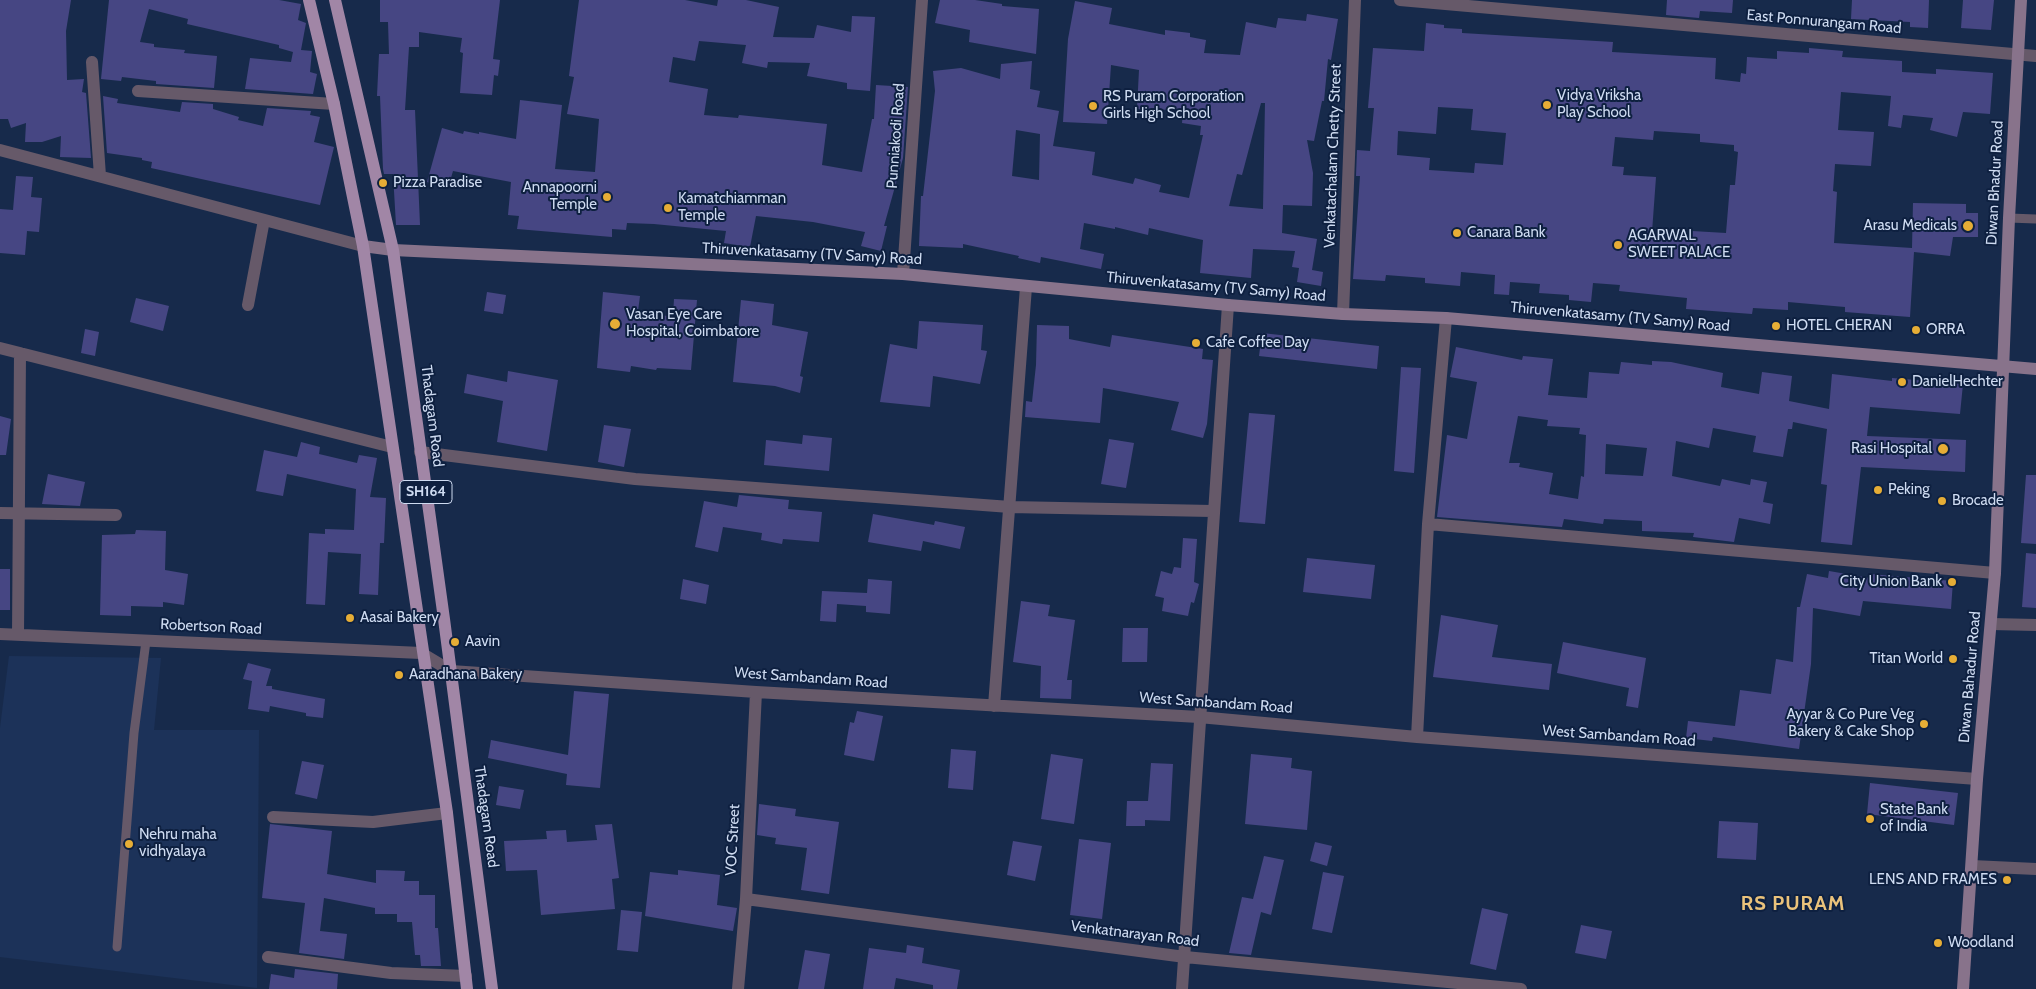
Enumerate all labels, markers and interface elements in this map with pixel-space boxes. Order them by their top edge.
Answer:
street label: East Ponnurangam Road [1746,6,1902,38]
street label: Venkatachalam Chetty Street [1321,64,1345,248]
street label: Punniakodi Road [883,83,909,189]
place label: Vidya Vriksha Play School [1557,87,1641,122]
place label: RS Puram Corporation Girls High School [1103,88,1244,123]
marker: Vidya Vriksha Play School [1541,99,1553,111]
marker: RS Puram Corporation Girls High School [1087,100,1099,112]
street label: Diwan Bhadur Road [1983,120,2007,246]
place label: Pizza Paradise [393,174,482,192]
marker: Pizza Paradise [377,177,389,189]
place label: Annapoorni Temple [523,179,597,214]
place label: Kamatchiamman Temple [678,190,786,225]
marker: Annapoorni Temple [601,191,613,203]
marker: Kamatchiamman Temple [662,202,674,214]
place label: Arasu Medicals [1864,217,1957,235]
marker: Arasu Medicals [1961,219,1975,233]
place label: Canara Bank [1467,224,1545,242]
marker: Canara Bank [1451,227,1463,239]
place label: AGARWAL SWEET PALACE [1628,227,1730,262]
street label: Thiruvenkatasamy (TV Samy) Road [702,239,922,269]
marker: AGARWAL SWEET PALACE [1612,239,1624,251]
street label: Thiruvenkatasamy (TV Samy) Road [1105,268,1327,306]
street label: Thiruvenkatasamy (TV Samy) Road [1509,298,1731,336]
place label: Vasan Eye Care Hospital, Coimbatore [626,306,759,341]
marker: Vasan Eye Care Hospital, Coimbatore [608,317,622,331]
place label: HOTEL CHERAN [1786,317,1892,335]
marker: HOTEL CHERAN [1770,320,1782,332]
place label: ORRA [1926,321,1965,339]
marker: ORRA [1910,324,1922,336]
place label: Cafe Coffee Day [1206,334,1309,352]
marker: Cafe Coffee Day [1190,337,1202,349]
street label: Thadagam Road [417,364,447,468]
place label: DanielHechter [1912,373,2003,391]
marker: DanielHechter [1896,376,1908,388]
place label: Rasi Hospital [1851,440,1932,458]
marker: Rasi Hospital [1936,442,1950,456]
road number: SH164 [400,481,452,504]
place label: Peking [1888,481,1930,499]
marker: Peking [1872,484,1884,496]
place label: Brocade [1952,492,2004,510]
marker: Brocade [1936,495,1948,507]
place label: City Union Bank [1840,573,1942,591]
marker: City Union Bank [1946,576,1958,588]
place label: Aasai Bakery [360,609,439,627]
street label: Diwan Bahadur Road [1955,610,1985,744]
marker: Aasai Bakery [344,612,356,624]
street label: Robertson Road [160,615,262,639]
place label: Aavin [465,633,500,651]
marker: Aavin [449,636,461,648]
place label: Titan World [1870,650,1943,668]
marker: Titan World [1947,653,1959,665]
street label: West Sambandam Road [734,664,888,692]
place label: Aaradhana Bakery [409,666,522,684]
marker: Aaradhana Bakery [393,669,405,681]
street label: West Sambandam Road [1139,689,1293,717]
place label: Ayyar & Co Pure Veg Bakery & Cake Shop [1786,706,1914,741]
marker: Ayyar & Co Pure Veg Bakery & Cake Shop [1918,718,1930,730]
street label: West Sambandam Road [1542,722,1696,750]
street label: Thadagam Road [470,765,502,869]
place label: State Bank of India [1880,801,1948,836]
street label: VOC Street [722,804,744,876]
marker: State Bank of India [1864,813,1876,825]
place label: Nehru maha vidhyalaya [139,826,217,861]
marker: Nehru maha vidhyalaya [123,838,135,850]
place label: LENS AND FRAMES [1869,871,1997,889]
marker: LENS AND FRAMES [2001,874,2013,886]
district label: RS PURAM [1740,892,1846,916]
street label: Venkatnarayan Road [1070,917,1200,951]
place label: Woodland [1948,934,2014,952]
marker: Woodland [1932,937,1944,949]

